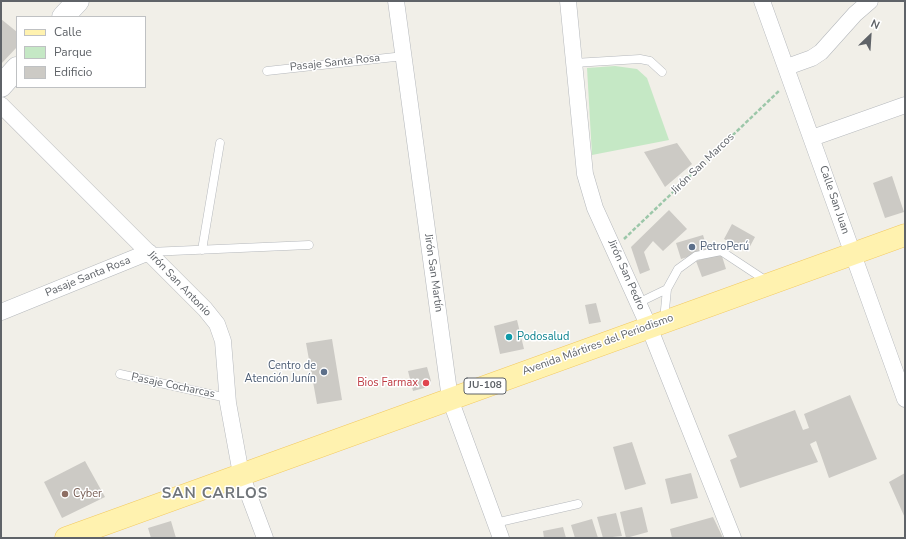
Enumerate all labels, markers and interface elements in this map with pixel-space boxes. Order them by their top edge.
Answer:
legend [16,16,146,88]
north arrow [850,16,890,56]
text: N [868,16,882,33]
text: Calle [54,24,82,40]
text: Parque [54,44,92,60]
street label: Pasaje Santa Rosa [289,52,381,74]
text: Edificio [54,64,92,80]
street label: Jirón San Marcos [669,131,737,197]
street label: Calle San Juan [816,164,852,236]
street label: Jirón San Martín [421,233,445,313]
street label: Jirón San Pedro [605,238,647,312]
place label: PetroPerú [700,240,749,254]
marker: PetroPerú [687,242,697,252]
street label: Jirón San Antonio [144,249,214,319]
street label: Pasaje Santa Rosa [43,254,133,300]
street label: Avenida Mártires del Periodismo [521,311,675,379]
place label: Podosalud [517,330,569,344]
marker: Podosalud [504,332,514,342]
place label: Centro de Atención Junín [245,359,316,385]
marker: Centro de Atención Junín [319,367,329,377]
street label: Pasaje Cocharcas [130,371,216,401]
place label: Bios Farmax [357,376,418,390]
marker: Bios Farmax [421,378,431,388]
road number: JU-108 [464,378,506,394]
district label: SAN CARLOS [162,485,268,503]
place label: Cyber [73,487,102,501]
marker: Cyber [60,489,70,499]

